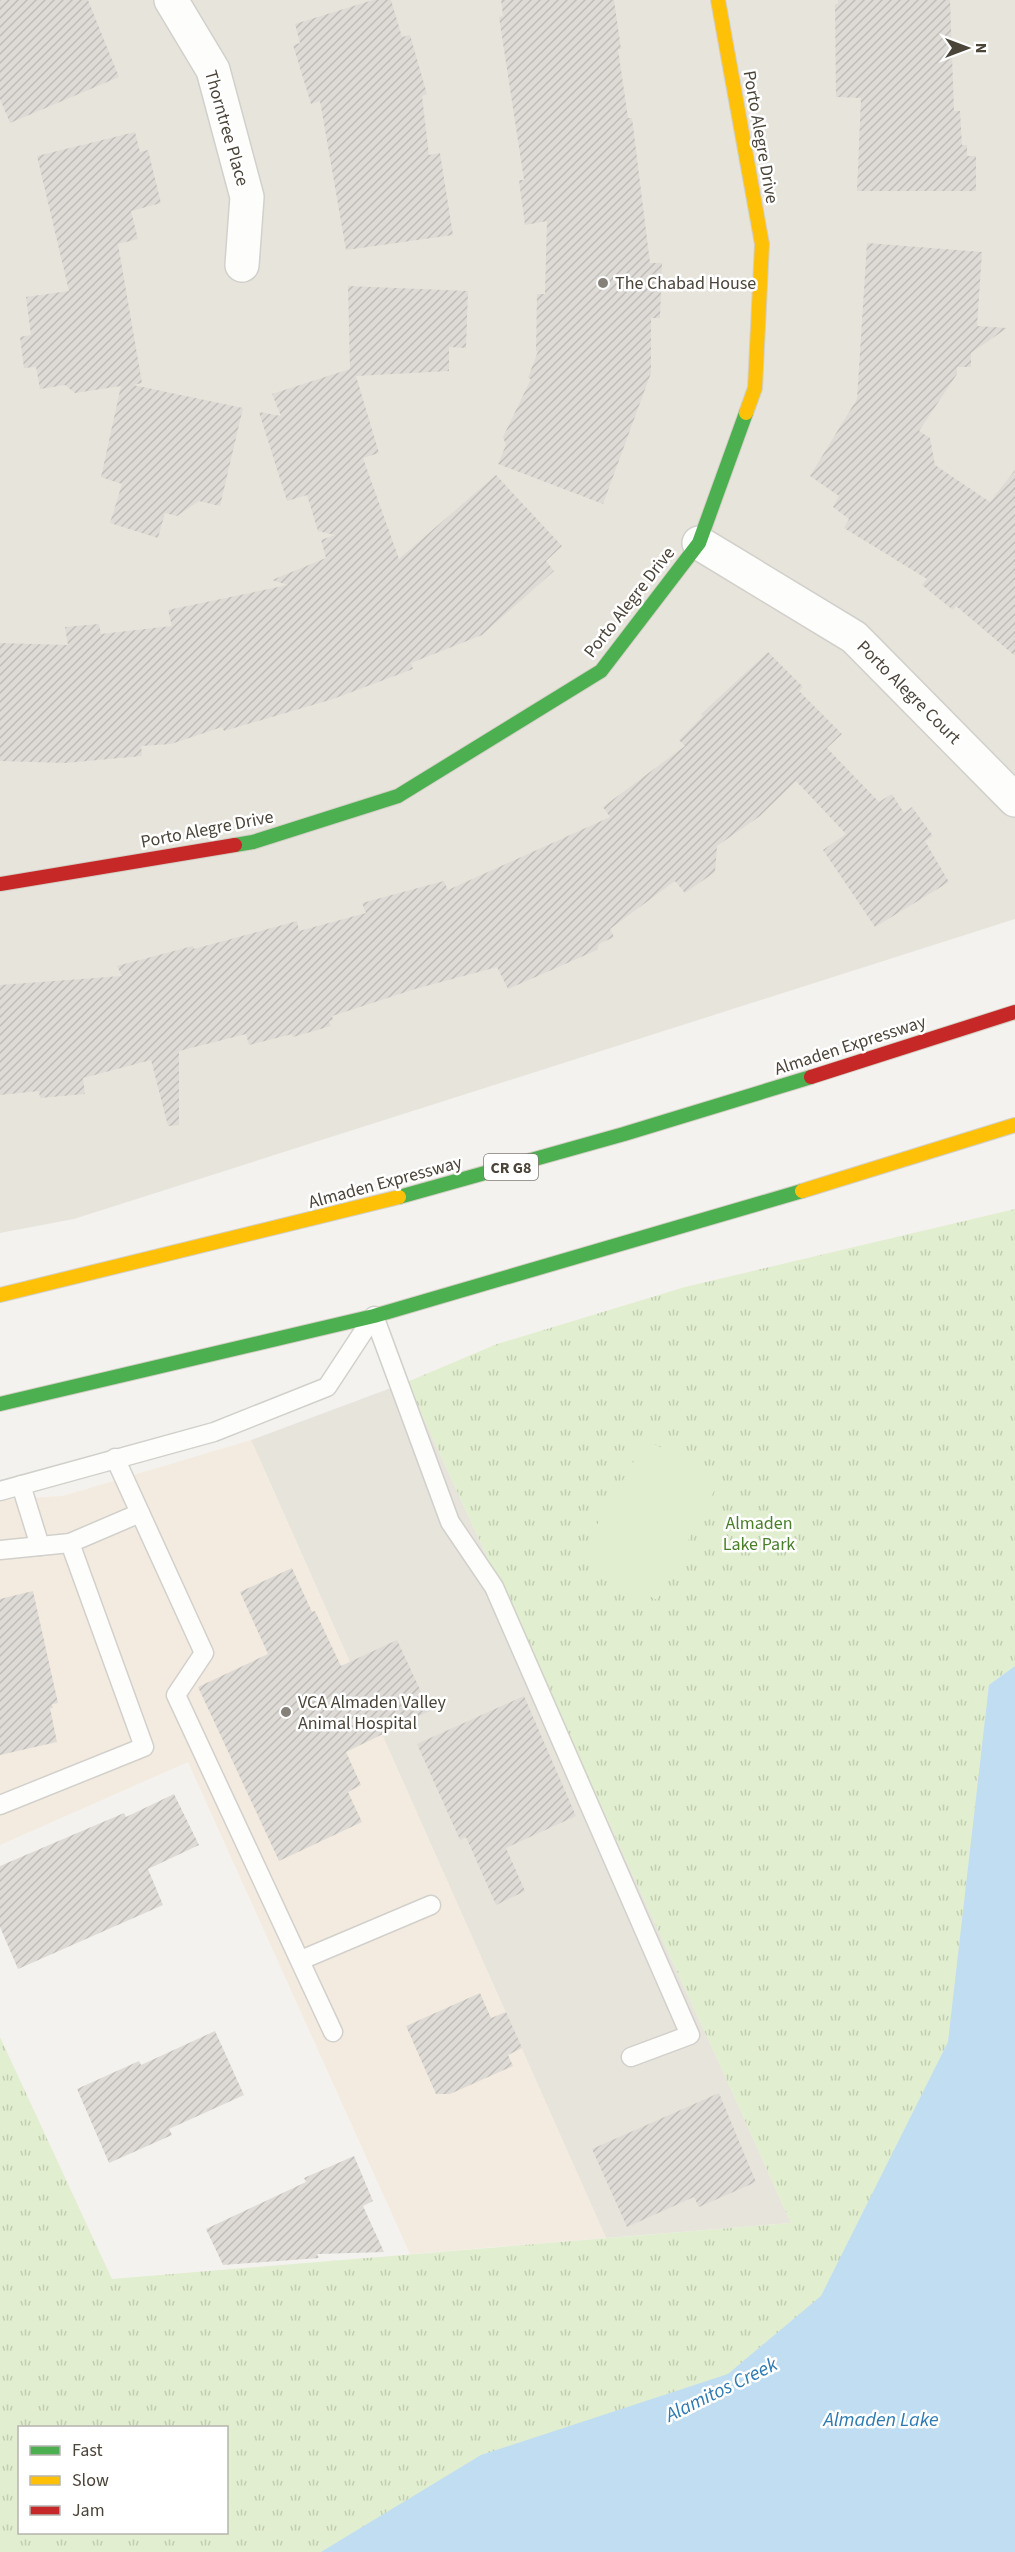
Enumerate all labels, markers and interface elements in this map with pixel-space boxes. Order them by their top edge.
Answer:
north arrow [937,18,997,78]
text: N [970,43,992,53]
street label: Thorntree Place [198,67,255,189]
street label: Porto Alegre Drive [736,69,785,206]
place label: The Chabad House [615,271,756,296]
marker: The Chabad House [596,276,610,290]
street label: Porto Alegre Drive [578,541,681,663]
street label: Porto Alegre Court [851,635,966,750]
street label: Porto Alegre Drive [139,804,276,855]
street label: Almaden Expressway [771,1009,930,1082]
street label: Almaden Expressway [306,1150,465,1215]
road number: CR G8 [484,1154,538,1180]
park label: Almaden Lake Park [723,1511,795,1557]
place label: VCA Almaden Valley Animal Hospital [298,1690,447,1736]
marker: VCA Almaden Valley Animal Hospital [279,1705,293,1719]
water label: Alamitos Creek [659,2350,783,2430]
water label: Almaden Lake [821,2406,939,2434]
legend [18,2426,228,2534]
text: Fast [72,2438,103,2463]
text: Slow [72,2468,109,2493]
text: Jam [72,2498,105,2523]

